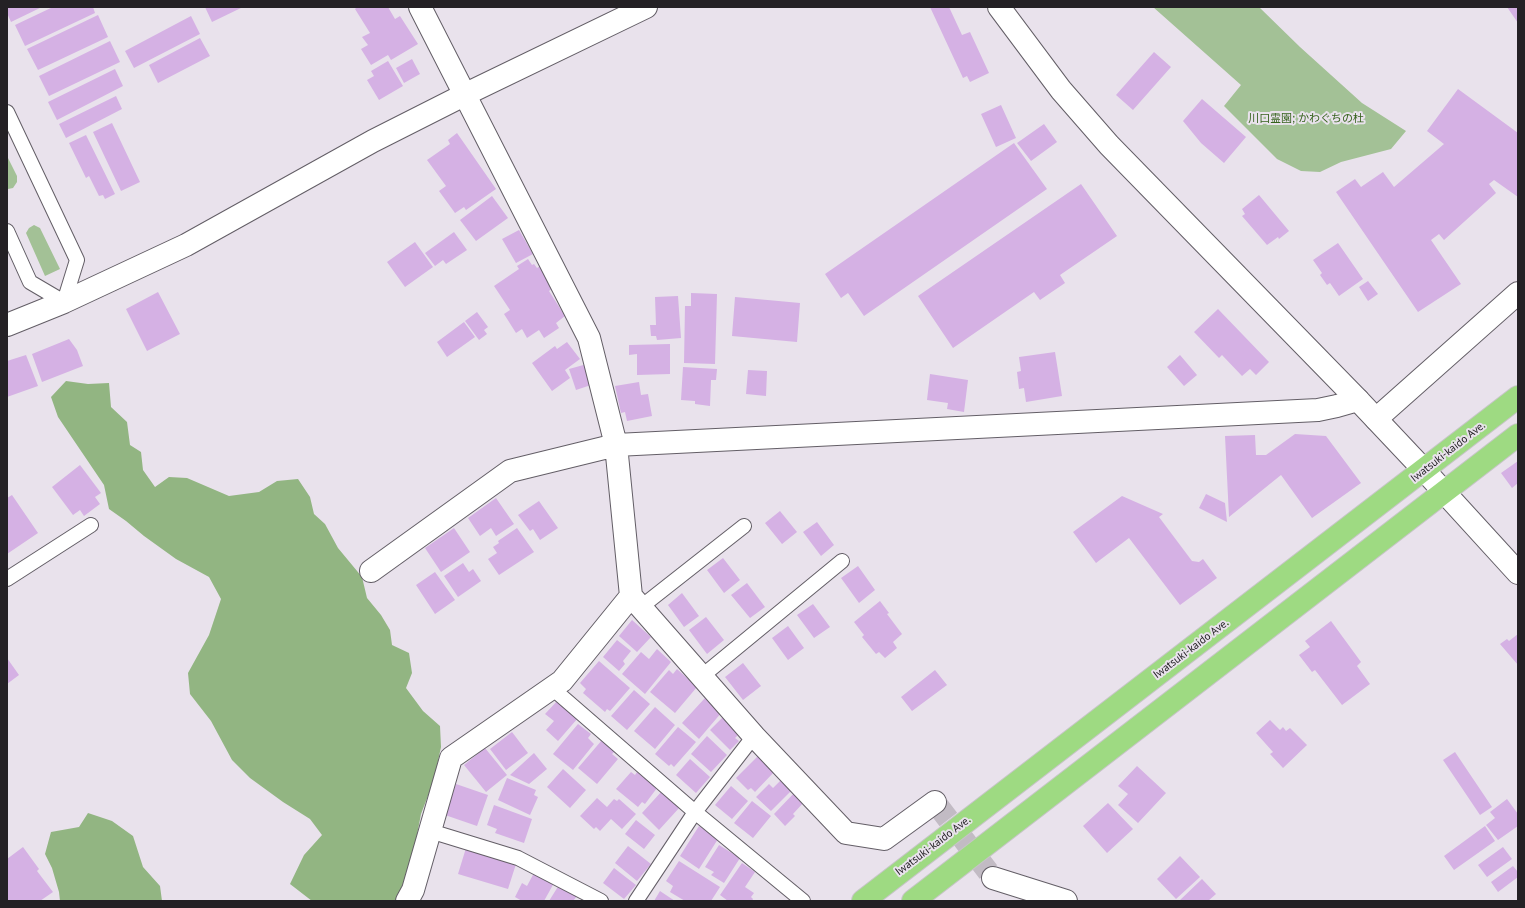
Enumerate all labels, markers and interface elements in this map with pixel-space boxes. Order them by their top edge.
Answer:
park label: 川口霊園; かわぐちの杜 [1248,112,1364,126]
street label: Iwatsuki-kaido Ave. [1408,419,1488,485]
street label: Iwatsuki-kaido Ave. [1151,616,1231,682]
street label: Iwatsuki-kaido Ave. [893,813,973,879]

